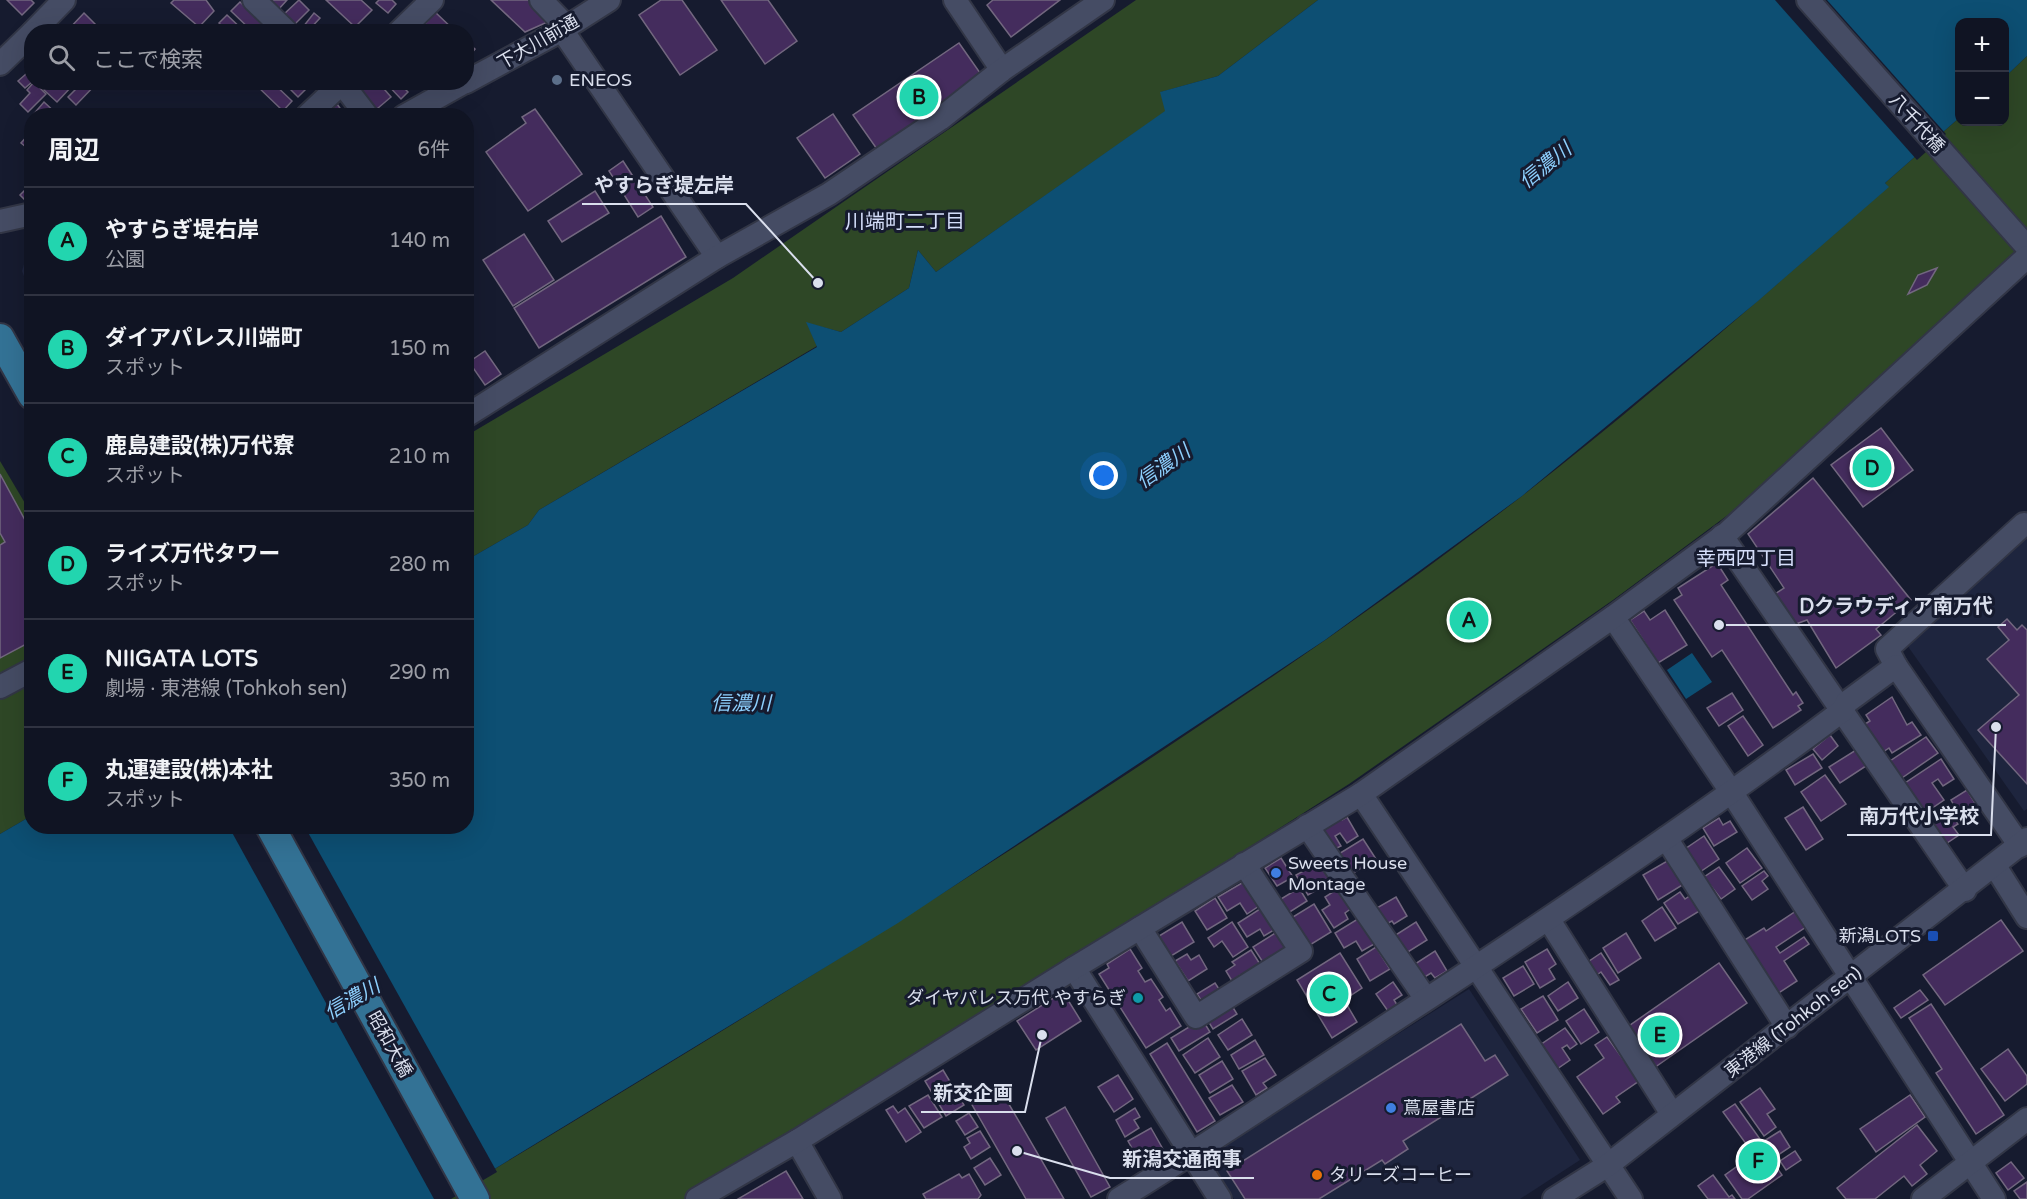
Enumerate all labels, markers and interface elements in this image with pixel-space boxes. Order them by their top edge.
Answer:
street label: 下大川前通 [494,10,582,74]
map controls [1955,18,2009,126]
button: + [1955,18,2009,72]
search box [24,24,474,90]
icon: search [45,41,78,74]
text: ここで検索 [93,47,203,73]
place label: ENEOS [569,69,632,91]
button: − [1955,72,2009,126]
marker: ENEOS [550,73,564,87]
pin: B [900,74,938,120]
street label: 八千代橋 [1885,89,1949,157]
text: 周辺 [48,135,100,166]
water label: 信濃川 [1515,136,1578,194]
text: 6件 [417,138,450,162]
callout: やすらぎ堤左岸 [582,166,746,204]
text: やすらぎ堤左岸 [594,174,734,198]
district label: 川端町二丁目 [845,210,965,234]
text: やすらぎ堤右岸 [105,217,259,243]
text: A [60,229,75,253]
text: 140 m [389,229,450,253]
text: 公園 [105,248,145,272]
text: ダイアパレス川端町 [105,325,303,351]
text: B [61,337,74,361]
text: 150 m [389,337,450,361]
text: スポット [105,356,185,380]
text: 鹿島建設(株)万代寮 [105,433,295,459]
water label: 信濃川 [1132,439,1197,494]
text: C [61,445,74,469]
text: 210 m [389,445,450,469]
pin: D [1852,446,1892,490]
your location [1089,461,1118,490]
text: スポット [105,464,185,488]
text: ライズ万代タワー [105,541,280,567]
district label: 幸西四丁目 [1696,547,1796,571]
text: D [60,553,75,577]
text: 280 m [389,553,450,577]
text: スポット [105,572,185,596]
callout: Dクラウディア南万代 [1787,587,2006,625]
text: Dクラウディア南万代 [1799,595,1993,619]
pin: A [1450,598,1488,642]
text: NIIGATA LOTS [105,646,258,672]
text: E [61,661,74,685]
text: 290 m [389,661,450,685]
text: 劇場 · 東港線 (Tohkoh sen) [105,677,347,701]
water label: 信濃川 [711,692,773,716]
text: 丸運建設(株)本社 [105,757,273,783]
text: F [61,769,74,793]
text: 350 m [389,769,450,793]
text: スポット [105,788,185,812]
callout: 南万代小学校 [1847,797,1991,835]
text: 南万代小学校 [1859,805,1979,829]
place label: Sweets House Montage [1288,852,1407,895]
marker: Sweets House Montage [1269,866,1283,880]
place label: 新潟LOTS [1838,925,1921,947]
marker: 新潟LOTS [1926,929,1940,943]
street label: 東港線 (Tohkoh sen) [1720,962,1866,1082]
pin: C [1310,972,1348,1016]
water label: 信濃川 [321,973,386,1025]
place label: ダイヤパレス万代 やすらぎ [906,987,1126,1009]
marker: ダイヤパレス万代 やすらぎ [1131,991,1145,1005]
street label: 昭和大橋 [363,1007,417,1081]
pin: E [1640,1012,1680,1058]
callout: 新交企画 [921,1074,1025,1112]
text: 新交企画 [933,1082,1013,1106]
place label: 蔦屋書店 [1403,1097,1475,1119]
marker: 蔦屋書店 [1384,1101,1398,1115]
pin: F [1738,1138,1778,1184]
callout: 新潟交通商事 [1110,1140,1254,1178]
text: 新潟交通商事 [1122,1148,1242,1172]
place label: タリーズコーヒー [1329,1164,1472,1186]
marker: タリーズコーヒー [1310,1168,1324,1182]

